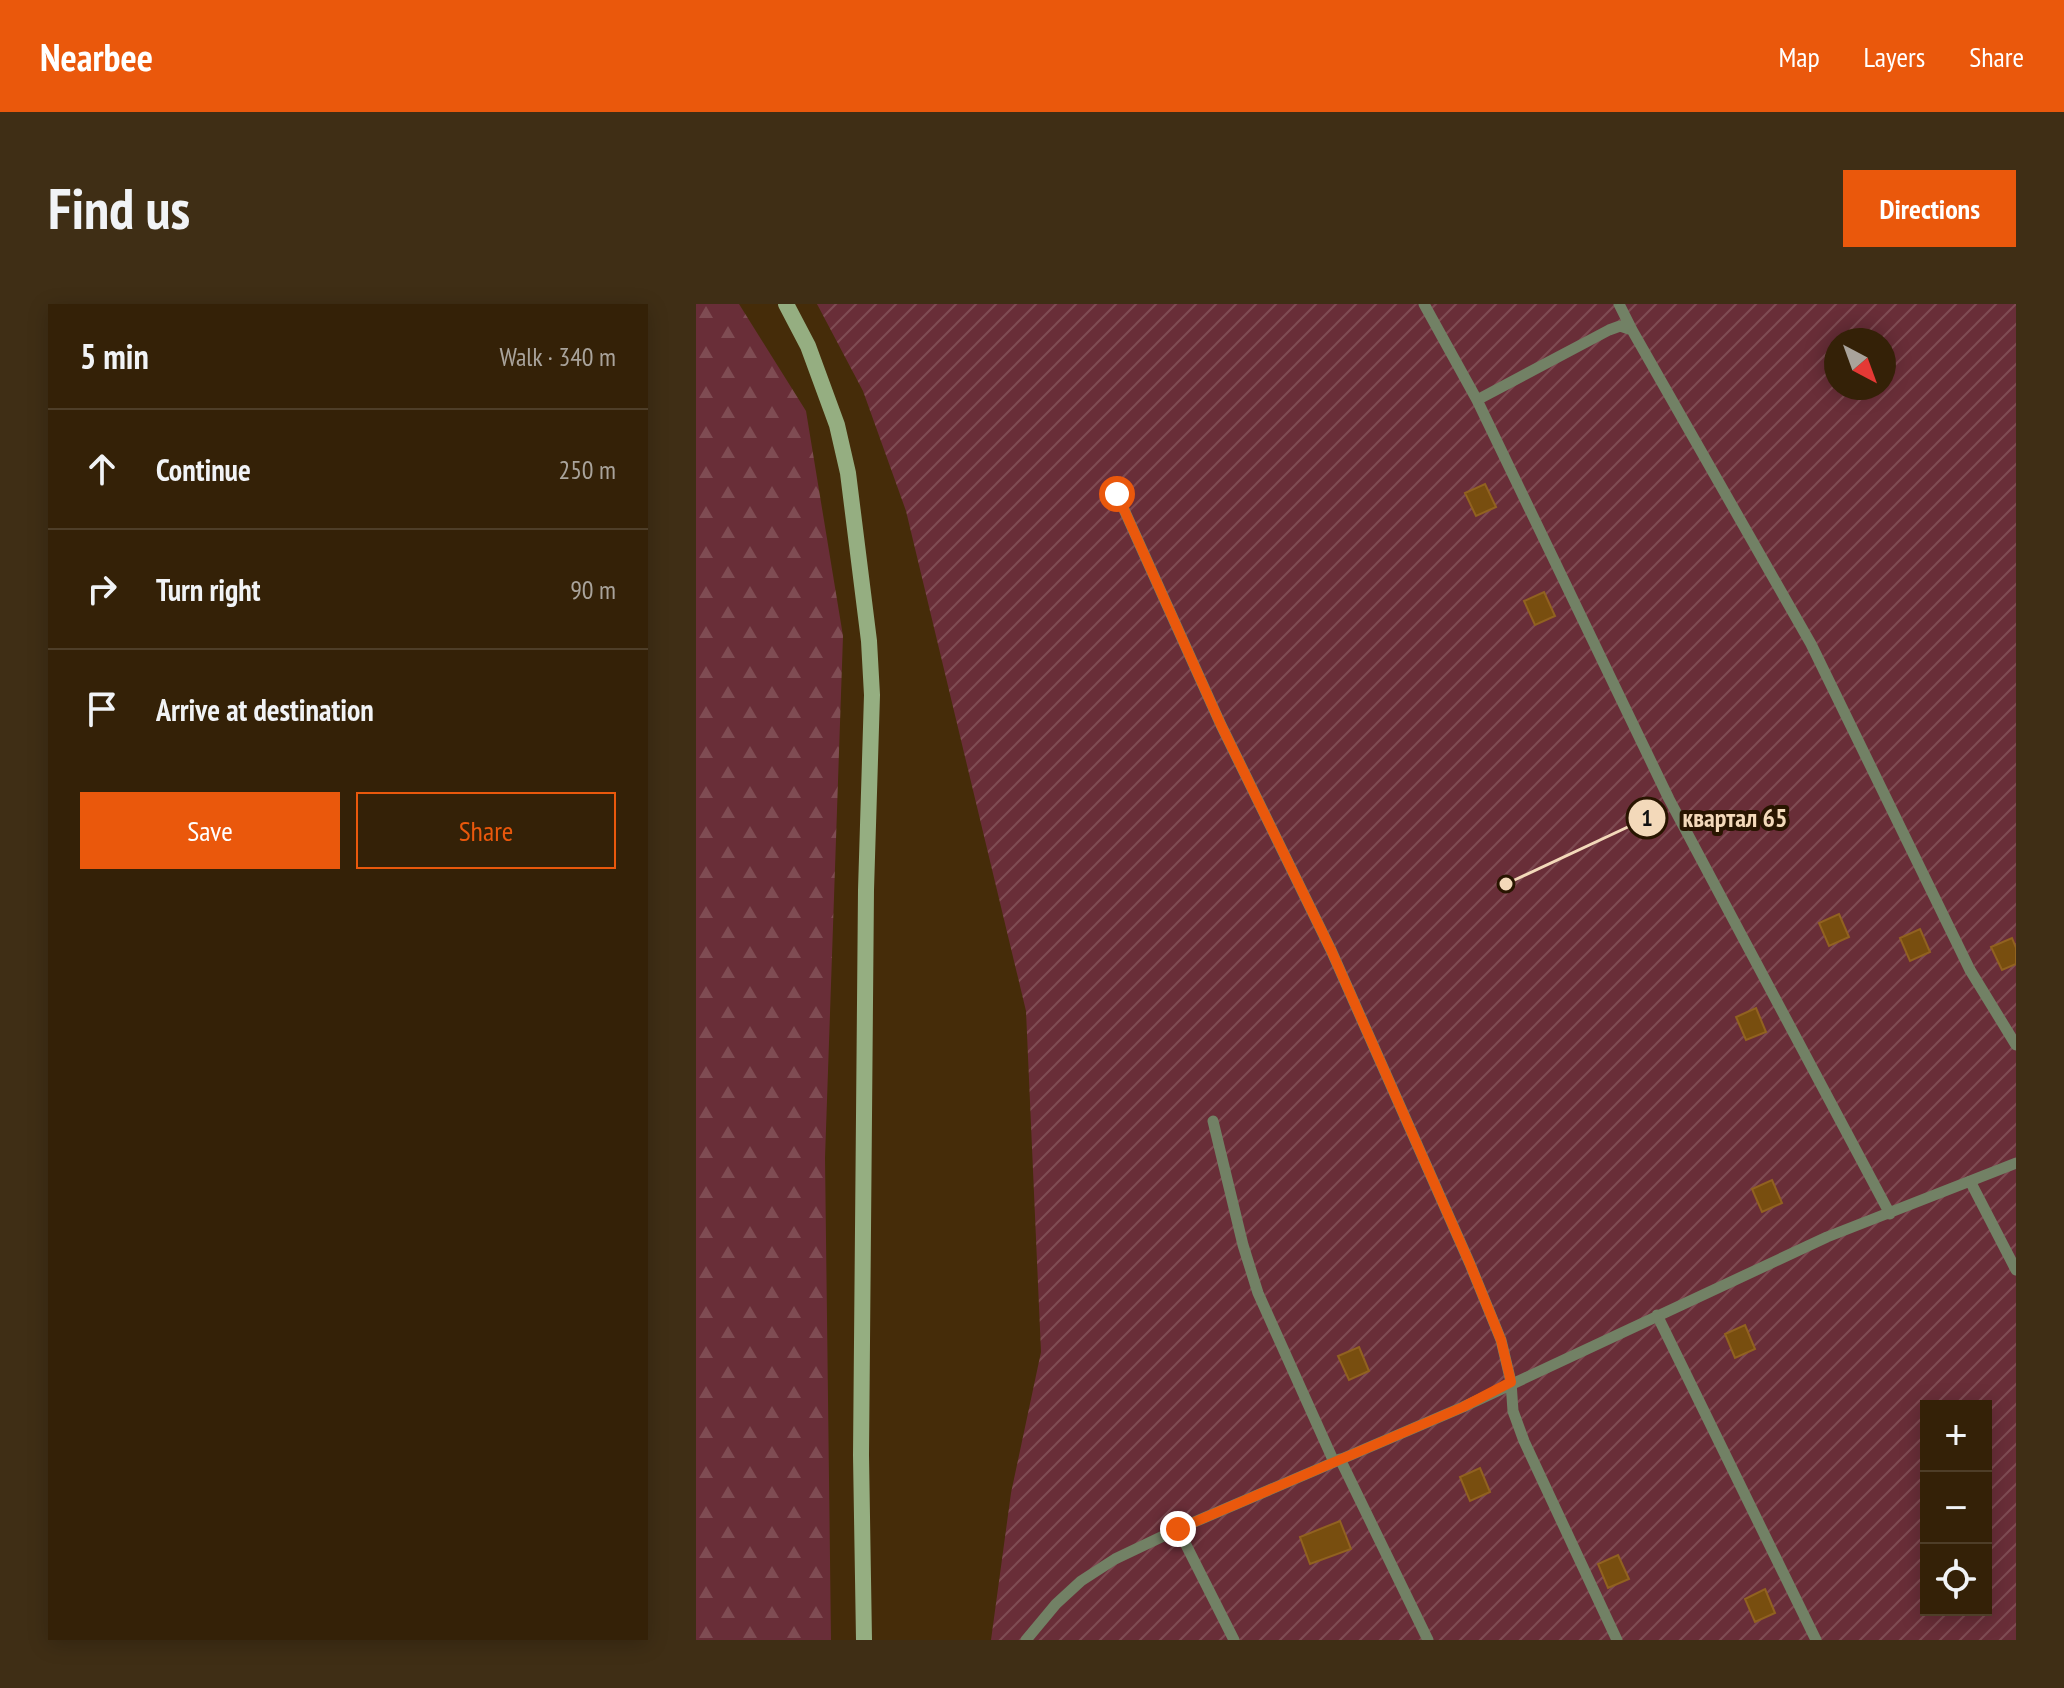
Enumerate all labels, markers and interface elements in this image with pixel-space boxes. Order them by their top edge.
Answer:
text: Nearbee [40,32,153,81]
text: Map [1778,38,1820,75]
text: Layers [1864,38,1925,75]
text: Share [1969,38,2024,75]
button: Directions [1843,170,2016,247]
text: Find us [48,172,190,244]
north arrow [1824,328,1896,400]
text: 5 min [80,334,149,378]
text: Walk · 340 m [499,340,616,373]
icon: ahead [80,447,124,491]
text: Continue [156,450,251,489]
text: 250 m [558,453,616,486]
route start [1099,476,1135,512]
icon: right [80,567,124,611]
text: Turn right [156,570,260,609]
text: 90 m [570,573,616,606]
icon: arrive [80,687,124,731]
text: Arrive at destination [156,690,374,729]
button: Save [80,792,340,869]
button: Share [356,792,616,869]
callout: квартал 65 [1627,793,1803,843]
text: квартал 65 [1683,801,1787,834]
text: 1 [1641,802,1653,833]
map controls [1920,1400,1992,1616]
button: + [1920,1400,1992,1472]
button: − [1920,1472,1992,1544]
route end [1160,1511,1196,1547]
button: locate [1920,1544,1992,1616]

